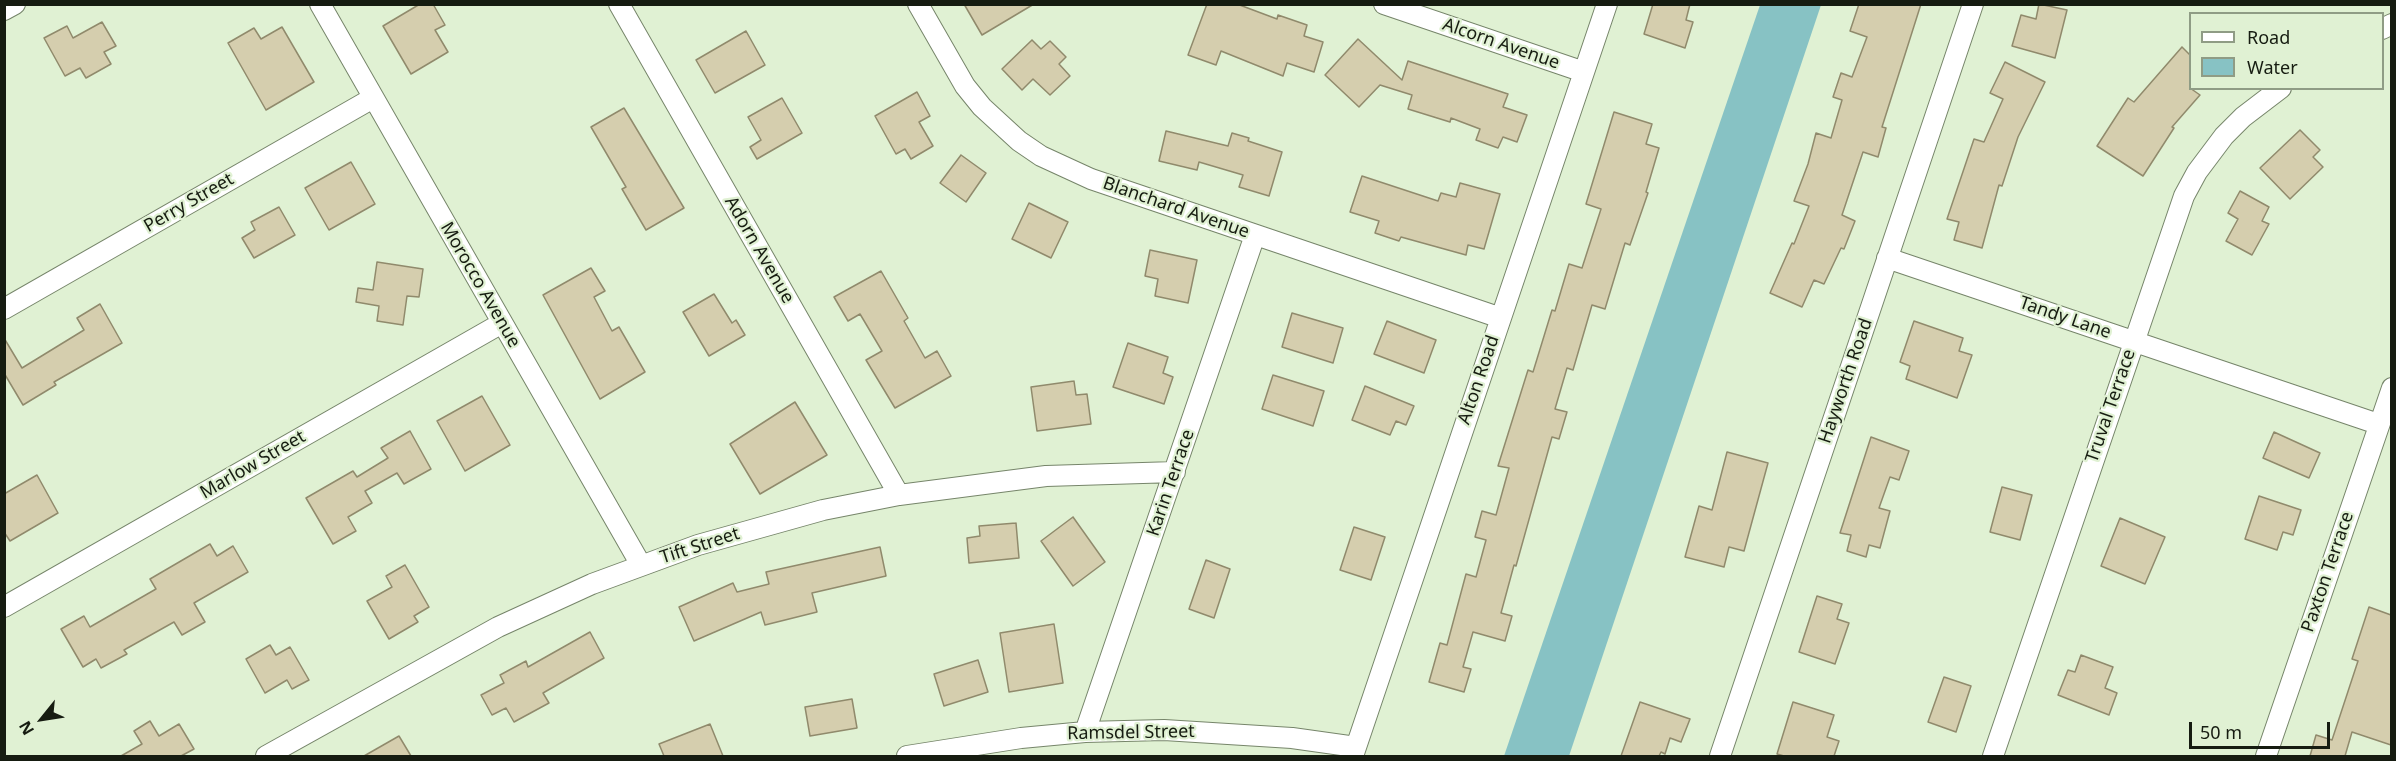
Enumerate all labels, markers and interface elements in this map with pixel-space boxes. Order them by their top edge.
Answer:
legend [2189,12,2384,90]
street label: Alcorn Avenue [1440,14,1562,74]
text: Road [2247,25,2290,49]
text: Water [2247,55,2298,79]
street label: Perry Street [140,169,238,237]
street label: Blanchard Avenue [1100,173,1252,243]
street label: Adorn Avenue [720,193,798,307]
street label: Morocco Avenue [435,218,525,352]
street label: Tandy Lane [2016,292,2114,344]
street label: Hayworth Road [1815,316,1877,446]
street label: Alton Road [1454,333,1504,427]
street label: Truval Terrace [2081,346,2141,466]
street label: Marlow Street [196,426,310,504]
street label: Karin Terrace [1143,427,1199,539]
street label: Paxton Terrace [2297,509,2359,635]
street label: Tift Street [658,523,742,569]
north arrow [12,689,72,749]
scale bar [2192,710,2333,748]
text: N [14,717,39,739]
text: 50 m [2200,720,2242,744]
street label: Ramsdel Street [1067,721,1195,745]

